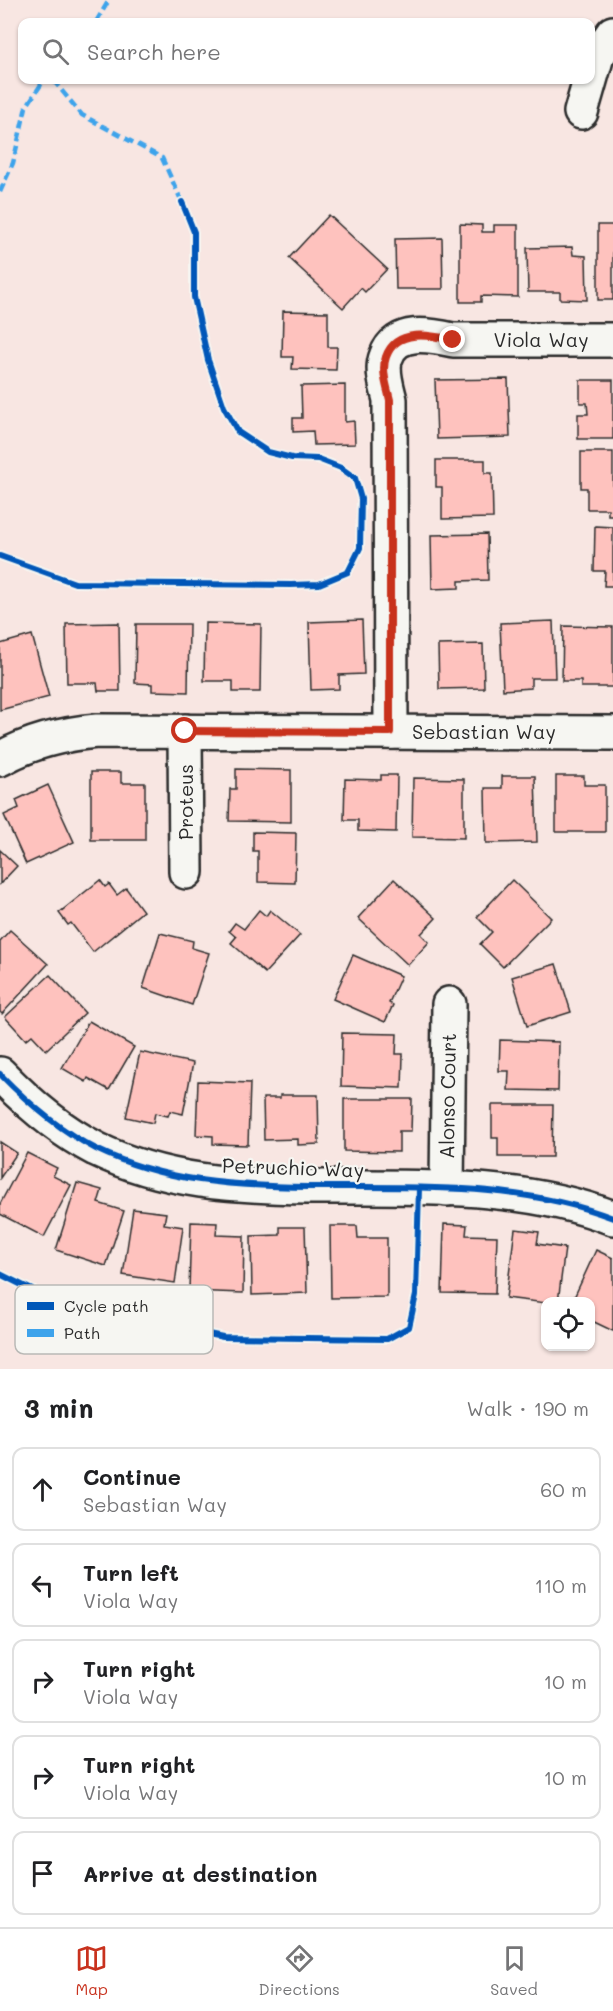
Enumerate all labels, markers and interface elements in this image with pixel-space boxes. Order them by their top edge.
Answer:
search box [18,18,595,84]
icon: search [39,35,72,68]
text: Search here [87,37,221,66]
route end [439,326,465,352]
street label: Viola Way [493,326,589,352]
route start [171,717,197,743]
street label: Sebastian Way [412,718,556,744]
street label: Proteus [172,764,198,840]
street label: Alonso Court [433,1033,461,1159]
street label: Petruchio Way [221,1152,365,1182]
legend [15,1285,213,1354]
text: Cycle path [64,1295,148,1316]
map controls [541,1297,595,1351]
button: locate [541,1297,595,1351]
text: Path [64,1322,100,1343]
text: 3 min [24,1391,93,1425]
text: Walk · 190 m [466,1395,589,1421]
text: Continue [83,1462,181,1491]
icon: ahead [26,1473,59,1506]
text: 60 m [540,1476,587,1502]
text: Sebastian Way [83,1491,227,1517]
text: Turn left [83,1558,179,1587]
icon: left [26,1569,59,1602]
text: 110 m [534,1572,587,1598]
text: Viola Way [83,1587,178,1613]
text: Turn right [83,1654,195,1683]
icon: right [26,1665,59,1698]
text: 10 m [543,1668,587,1694]
text: Viola Way [83,1683,178,1709]
text: Turn right [83,1750,195,1779]
icon: right [26,1761,59,1794]
text: 10 m [543,1764,587,1790]
text: Viola Way [83,1779,178,1805]
icon: arrive [26,1857,59,1890]
text: Arrive at destination [83,1859,318,1888]
tab: Map [75,1942,108,1999]
tab: Directions [259,1942,340,1999]
tab: Saved [490,1942,538,1999]

